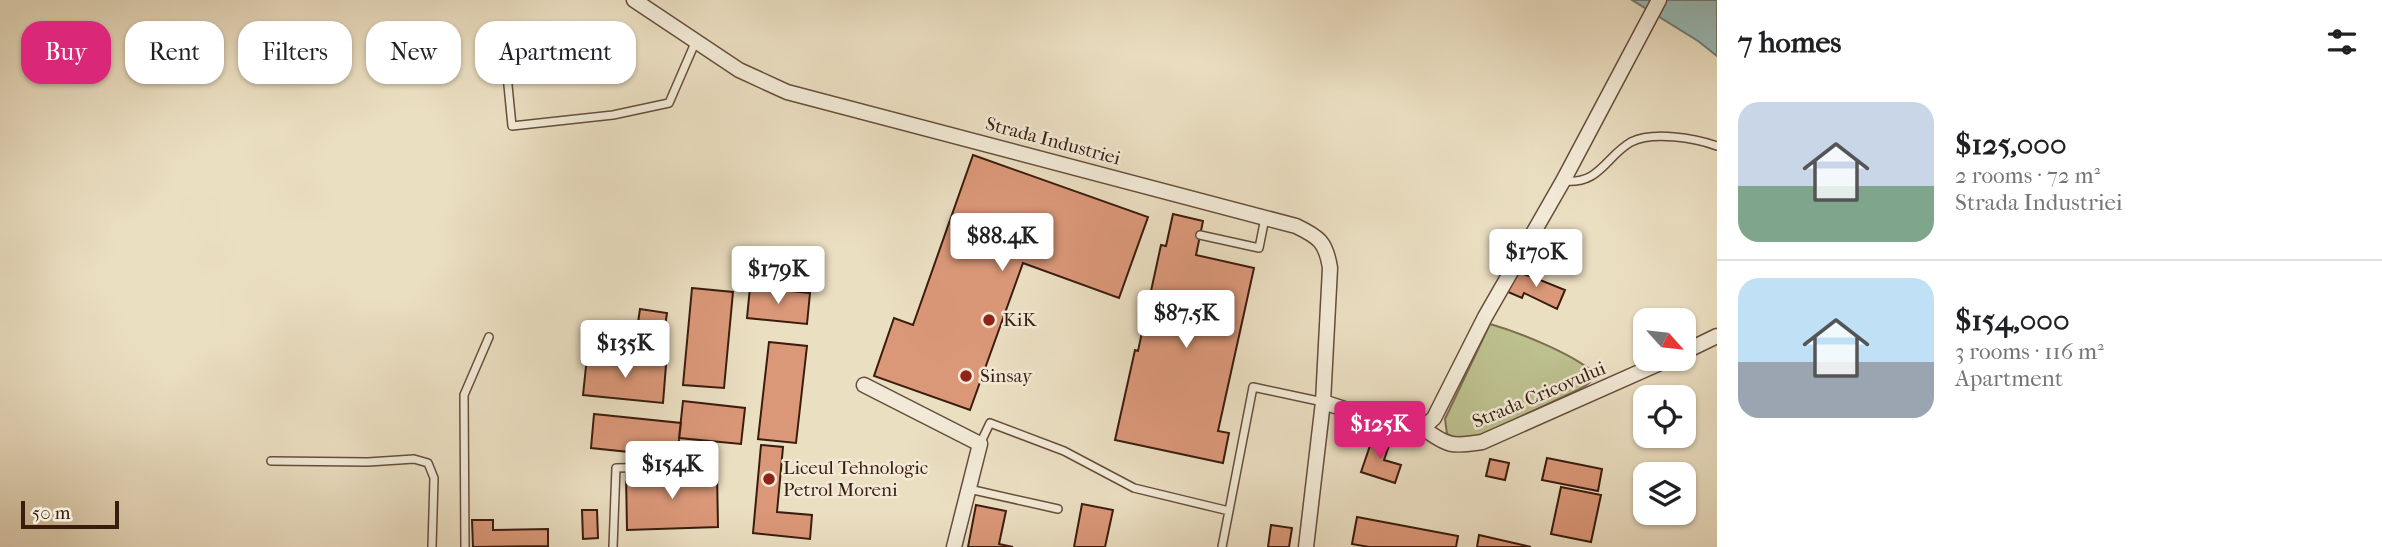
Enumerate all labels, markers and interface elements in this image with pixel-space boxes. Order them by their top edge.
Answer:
chip: Buy [21,21,111,84]
chip: Rent [125,21,224,84]
chip: Filters [238,21,352,84]
chip: New [366,21,461,84]
chip: Apartment [475,21,636,84]
icon: filters [2323,23,2361,61]
text: 7 homes [1738,25,1841,60]
street label: Strada Industriei [983,112,1123,170]
text: $125,000 [1955,127,2066,162]
icon: home [1794,130,1878,214]
text: 2 rooms · 72 m² [1955,162,2100,189]
text: Strada Industriei [1955,189,2123,216]
pin: $88.4K [945,214,1059,273]
text: $88.4K [966,222,1038,249]
pin: $170K [1487,230,1585,289]
text: $170K [1505,238,1567,265]
pin: $179K [729,246,827,306]
text: $179K [748,255,808,282]
pin: $87.5K [1129,290,1243,350]
text: $87.5K [1153,299,1219,326]
text: $154,000 [1955,303,2069,338]
icon: home [1794,306,1878,390]
north arrow [1633,308,1696,371]
map controls [1633,308,1696,525]
place label: KiK [1003,309,1037,331]
marker: KiK [981,312,997,328]
pin: $135K [576,320,674,380]
text: $135K [597,329,653,356]
text: 3 rooms · 116 m² [1955,338,2104,365]
street label: Strada Cricovului [1469,357,1609,433]
place label: Sinsay [980,365,1033,387]
text: Apartment [1955,365,2063,392]
marker: Sinsay [958,368,974,384]
button: locate [1633,385,1696,448]
pin: $125K [1331,402,1429,461]
text: $125K [1350,410,1410,437]
pin: $154K [623,442,721,501]
text: $154K [641,450,703,477]
place label: Liceul Tehnologic Petrol Moreni [783,457,928,501]
button: layers [1633,462,1696,525]
marker: Liceul Tehnologic Petrol Moreni [761,471,777,487]
scale bar [21,498,119,530]
text: 50 m [32,502,71,524]

